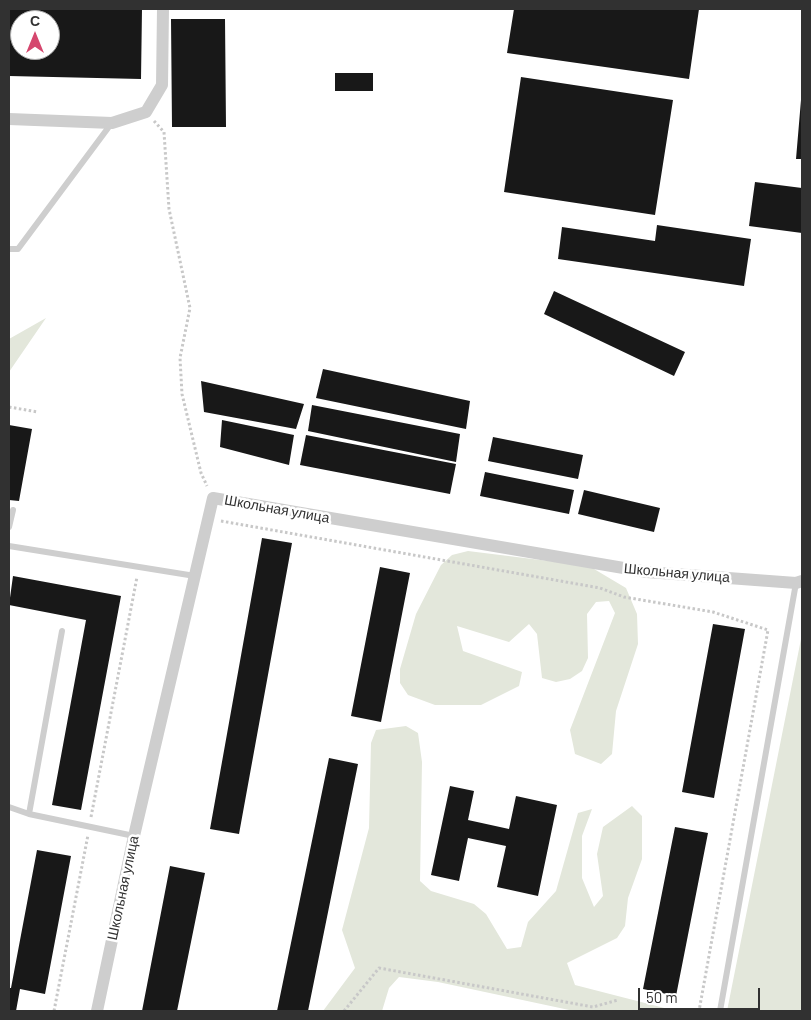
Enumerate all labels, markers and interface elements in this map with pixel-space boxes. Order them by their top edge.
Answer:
north arrow [10,10,60,60]
text: С [30,12,40,29]
street label: Школьная улица [223,491,331,527]
street label: Школьная улица [623,560,731,586]
street label: Школьная улица [104,834,142,942]
scale bar [641,978,764,1010]
text: 50 m [646,988,678,1006]

